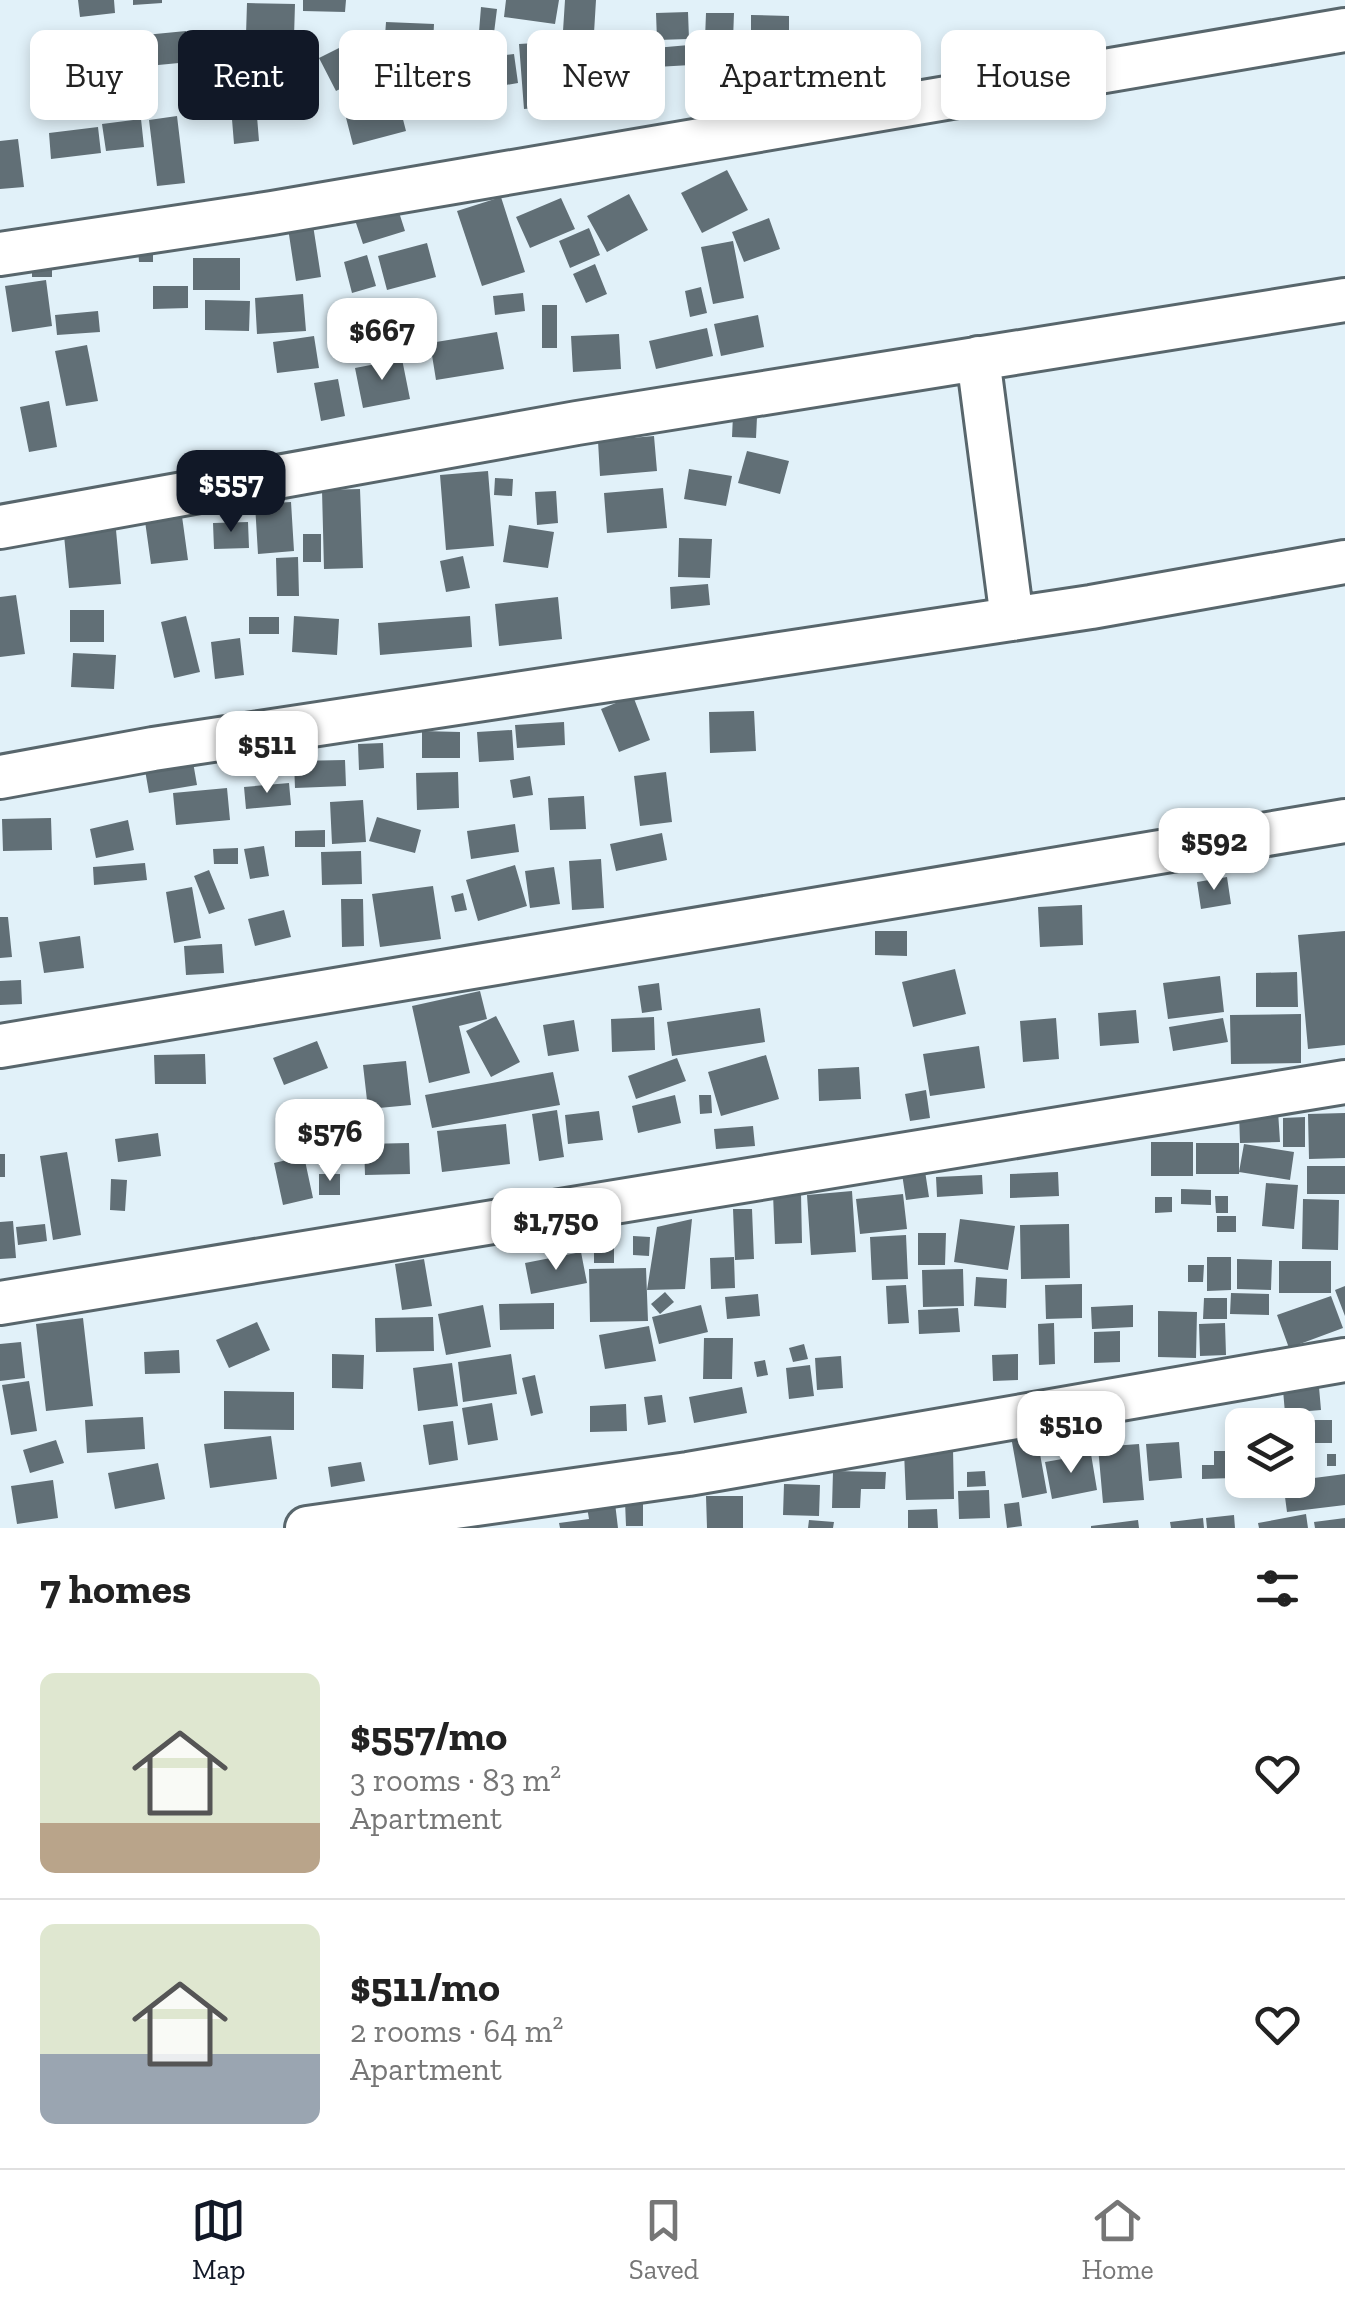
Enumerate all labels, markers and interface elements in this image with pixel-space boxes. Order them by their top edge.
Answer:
chip: Buy [30,30,158,120]
chip: Rent [178,30,319,120]
chip: Filters [339,30,507,120]
chip: New [527,30,665,120]
chip: Apartment [685,30,921,120]
chip: House [941,30,1106,120]
pin: $667 [323,298,441,383]
text: $667 [349,311,415,349]
pin: $557 [172,450,290,535]
text: $557 [199,463,263,501]
pin: $511 [208,711,326,796]
text: $511 [238,724,296,762]
pin: $592 [1155,808,1273,893]
text: $592 [1181,821,1247,859]
pin: $576 [271,1099,389,1184]
text: $576 [297,1112,363,1150]
pin: $1,750 [475,1188,637,1273]
text: $1,750 [513,1201,599,1239]
pin: $510 [1012,1391,1130,1476]
text: $510 [1039,1404,1103,1442]
map controls [1225,1408,1315,1498]
button: layers [1225,1408,1315,1498]
icon: filters [1250,1561,1305,1616]
text: 7 homes [40,1563,191,1614]
text: $557/mo [350,1710,507,1761]
icon: home [120,1713,240,1833]
icon: heart [1250,1746,1305,1801]
text: 3 rooms · 83 m² [350,1761,561,1799]
text: Apartment [350,1799,502,1837]
text: $511/mo [350,1961,500,2012]
icon: home [120,1964,240,2084]
icon: heart [1250,1997,1305,2052]
text: 2 rooms · 64 m² [350,2012,563,2050]
text: Apartment [350,2050,502,2088]
tab: Map [191,2193,246,2286]
tab: Saved [629,2193,699,2286]
tab: Home [1082,2193,1154,2286]

